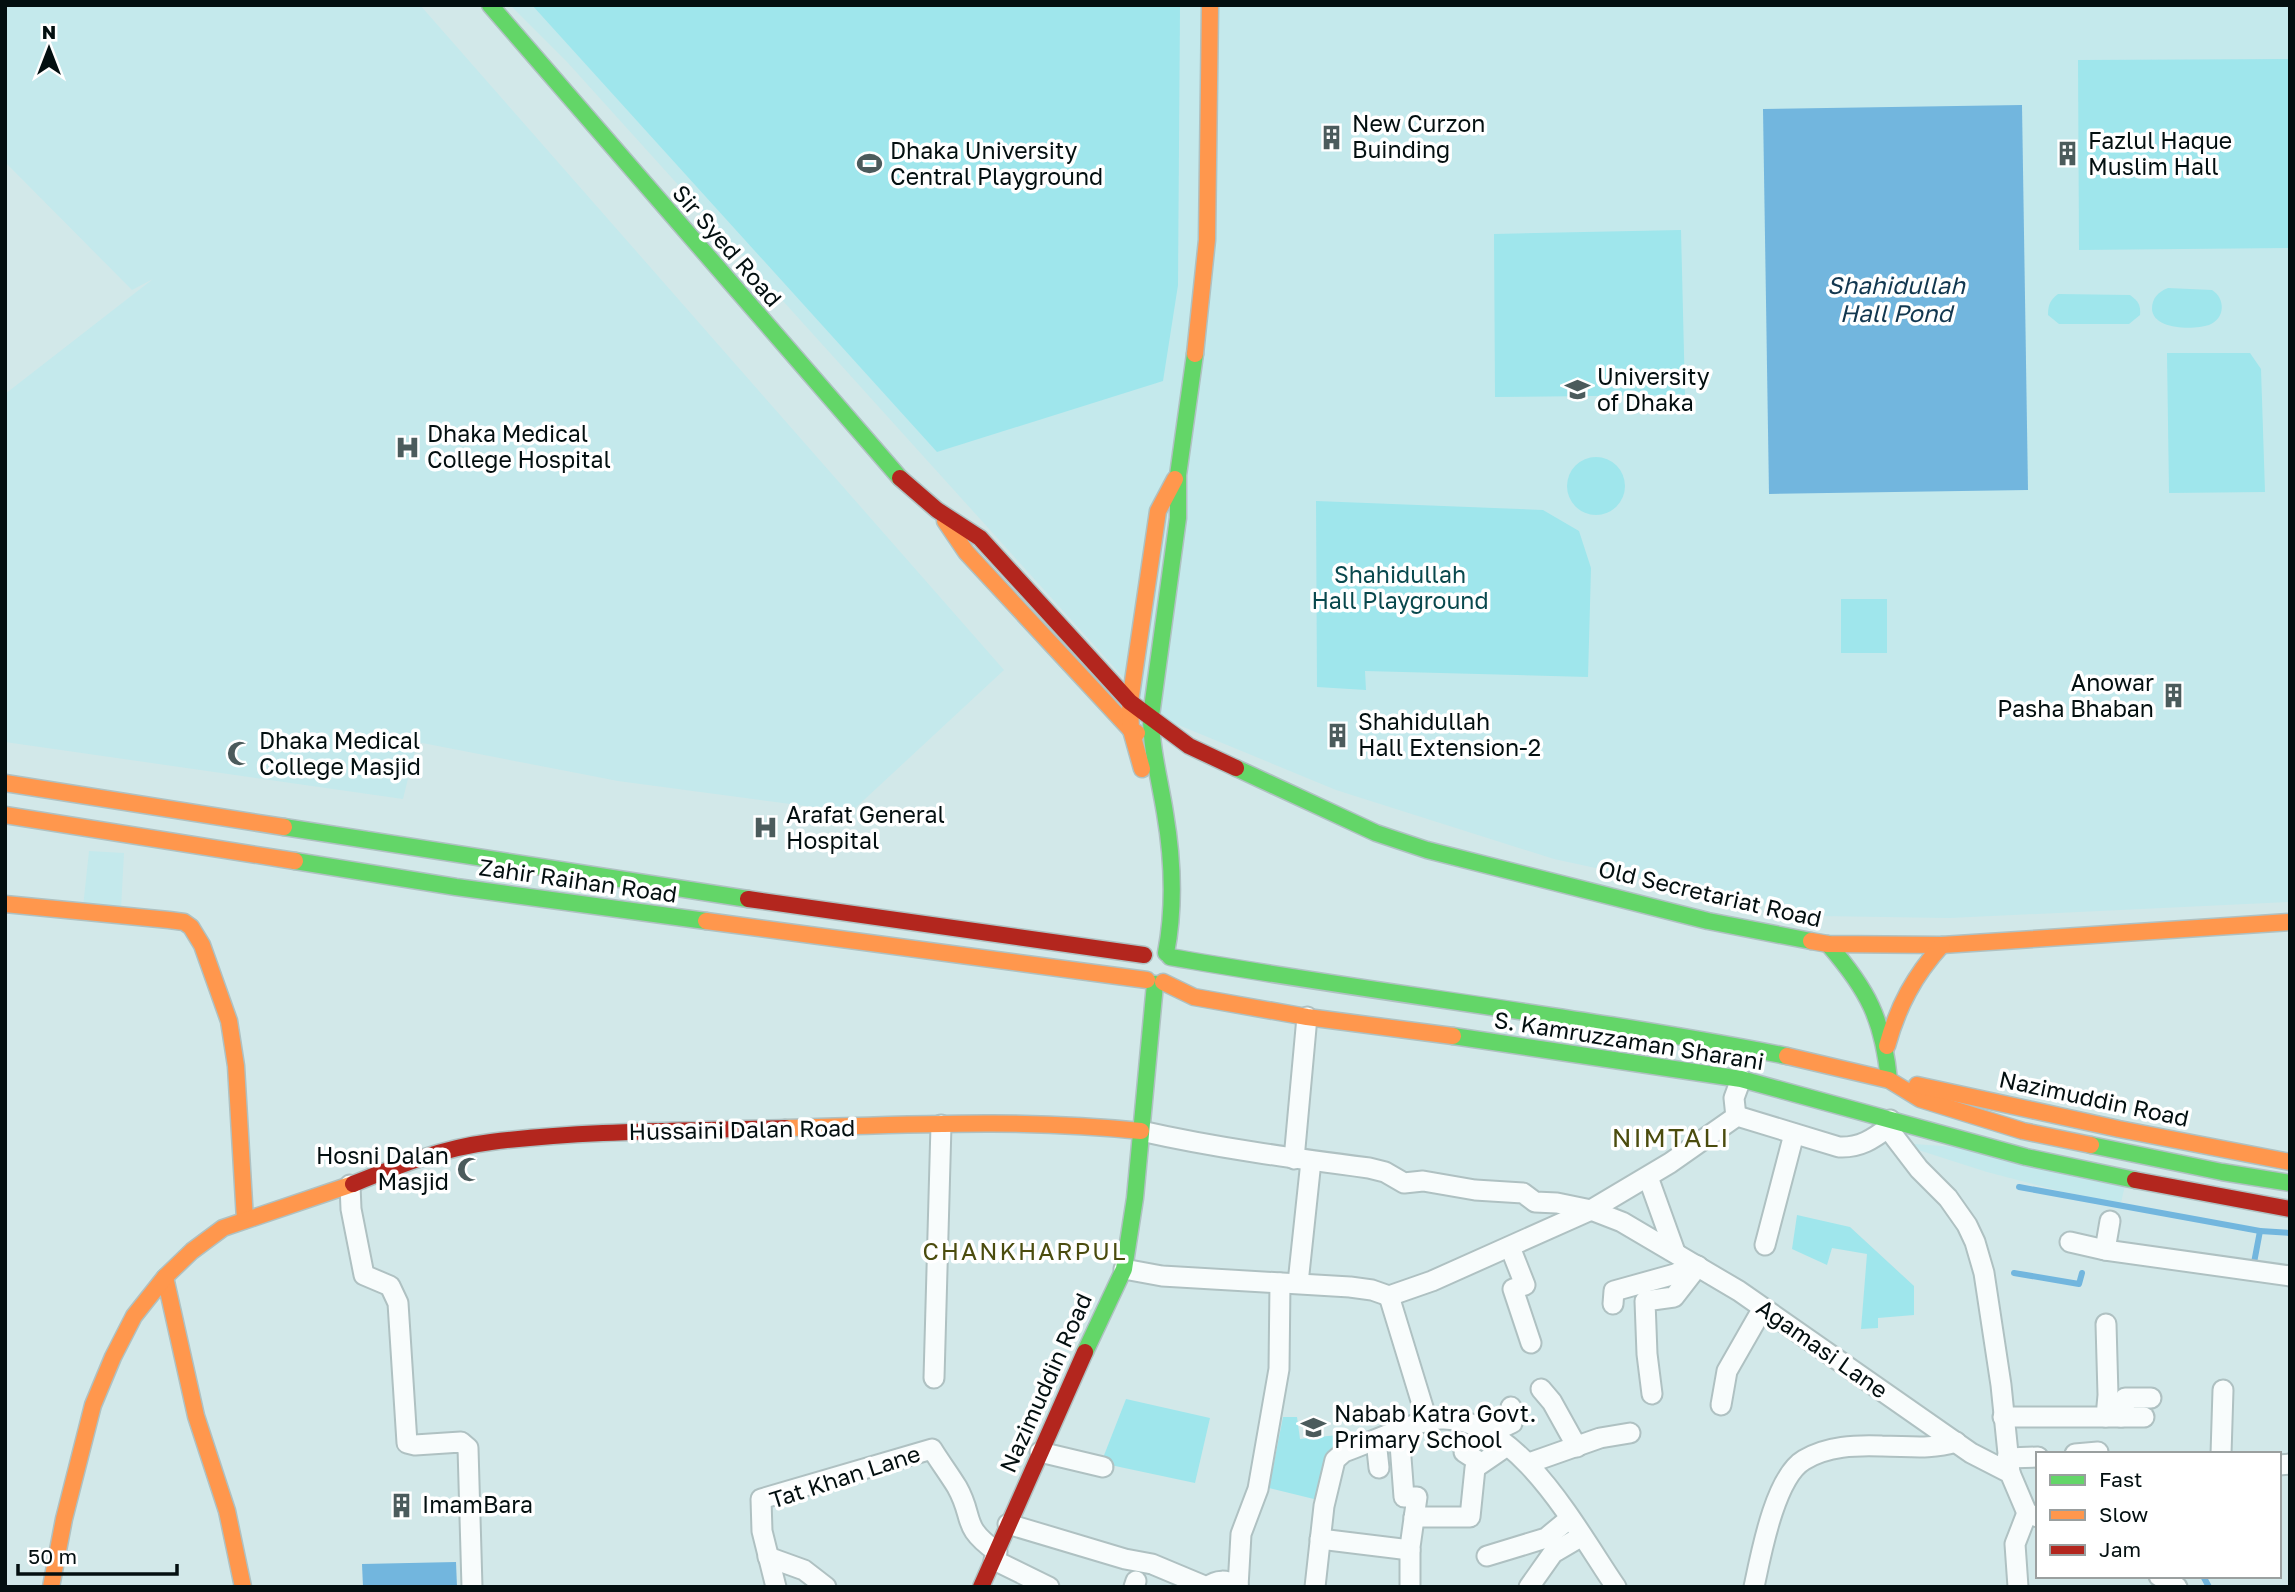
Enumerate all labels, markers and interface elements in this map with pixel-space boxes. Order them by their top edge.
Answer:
north arrow [14,14,84,84]
text: N [42,20,56,43]
place label: New Curzon Buinding [1352,109,1485,163]
building icon: New Curzon Buinding [1318,123,1346,151]
place label: Fazlul Haque Muslim Hall [2088,126,2232,180]
place label: Dhaka University Central Playground [890,136,1103,190]
building icon: Fazlul Haque Muslim Hall [2054,140,2082,168]
sports icon: Dhaka University Central Playground [856,150,884,178]
street label: Sir Syed Road [667,179,788,312]
water label: Shahidullah Hall Pond [1827,270,1966,327]
place label: University of Dhaka [1597,362,1710,416]
school or university icon: University of Dhaka [1563,376,1591,404]
place label: Dhaka Medical College Hospital [427,419,611,473]
hospital icon: Dhaka Medical College Hospital [393,433,421,461]
park label: Shahidullah Hall Playground [1311,560,1489,614]
place label: Anowar Pasha Bhaban [1997,668,2154,722]
building icon: Anowar Pasha Bhaban [2160,682,2188,710]
place label: Shahidullah Hall Extension-2 [1358,707,1541,761]
building icon: Shahidullah Hall Extension-2 [1324,721,1352,749]
place label: Dhaka Medical College Masjid [259,726,421,780]
mosque icon: Dhaka Medical College Masjid [225,740,253,768]
place label: Arafat General Hospital [786,800,945,854]
hospital icon: Arafat General Hospital [752,814,780,842]
street label: Zahir Raihan Road [477,852,679,908]
street label: Old Secretariat Road [1596,854,1825,932]
street label: S. Kamruzzaman Sharani [1492,1005,1766,1075]
street label: Nazimuddin Road [1997,1064,2192,1132]
street label: Hussaini Dalan Road [628,1113,856,1145]
district label: NIMTALI [1612,1122,1730,1153]
place label: Hosni Dalan Masjid [316,1141,449,1195]
mosque icon: Hosni Dalan Masjid [455,1155,483,1183]
district label: CHANKHARPUL [923,1236,1128,1265]
street label: Nazimuddin Road [993,1289,1097,1477]
street label: Agamasi Lane [1752,1293,1894,1404]
place label: Nabab Katra Govt. Primary School [1334,1399,1537,1453]
school or university icon: Nabab Katra Govt. Primary School [1300,1413,1328,1441]
street label: Tat Khan Lane [766,1439,924,1514]
legend [2036,1452,2281,1578]
text: Fast [2099,1466,2142,1492]
place label: ImamBara [422,1490,533,1518]
building icon: ImamBara [388,1491,416,1519]
text: Slow [2099,1501,2148,1527]
scale bar [18,1532,177,1576]
text: Jam [2099,1536,2141,1562]
text: 50 m [28,1543,77,1569]

